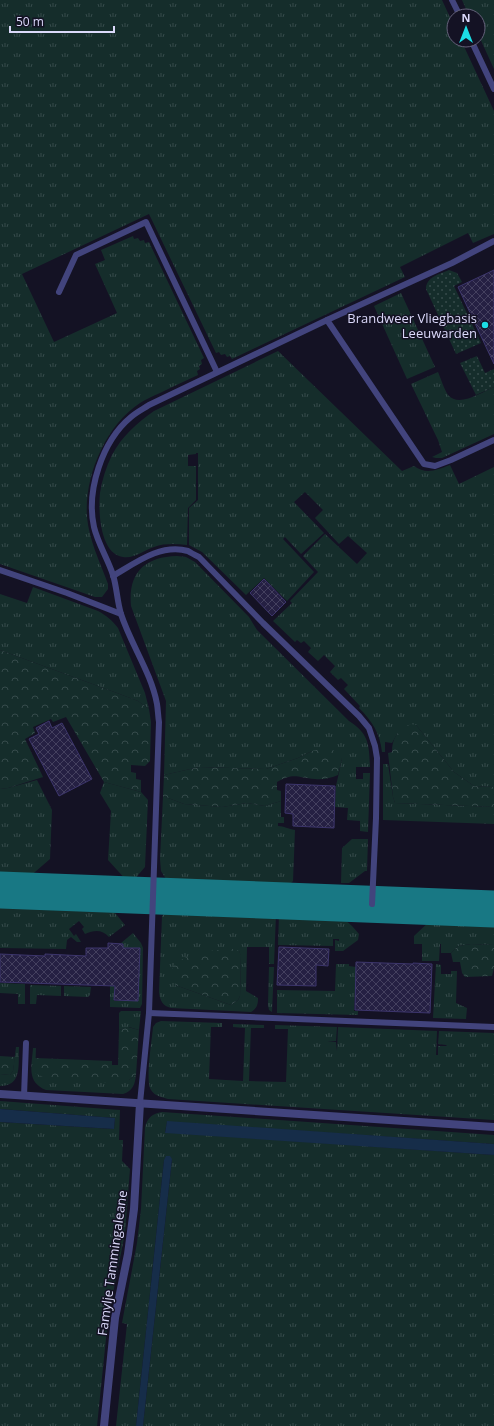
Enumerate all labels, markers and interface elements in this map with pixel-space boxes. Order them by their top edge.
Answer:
scale bar [10,8,114,34]
north arrow [446,8,486,48]
text: N [462,10,470,25]
text: 50 m [16,13,44,30]
place label: Brandweer Vliegbasis Leeuwarden [347,309,477,342]
marker: Brandweer Vliegbasis Leeuwarden [480,320,490,330]
street label: Famylje Tammingaleane [93,1189,131,1337]

